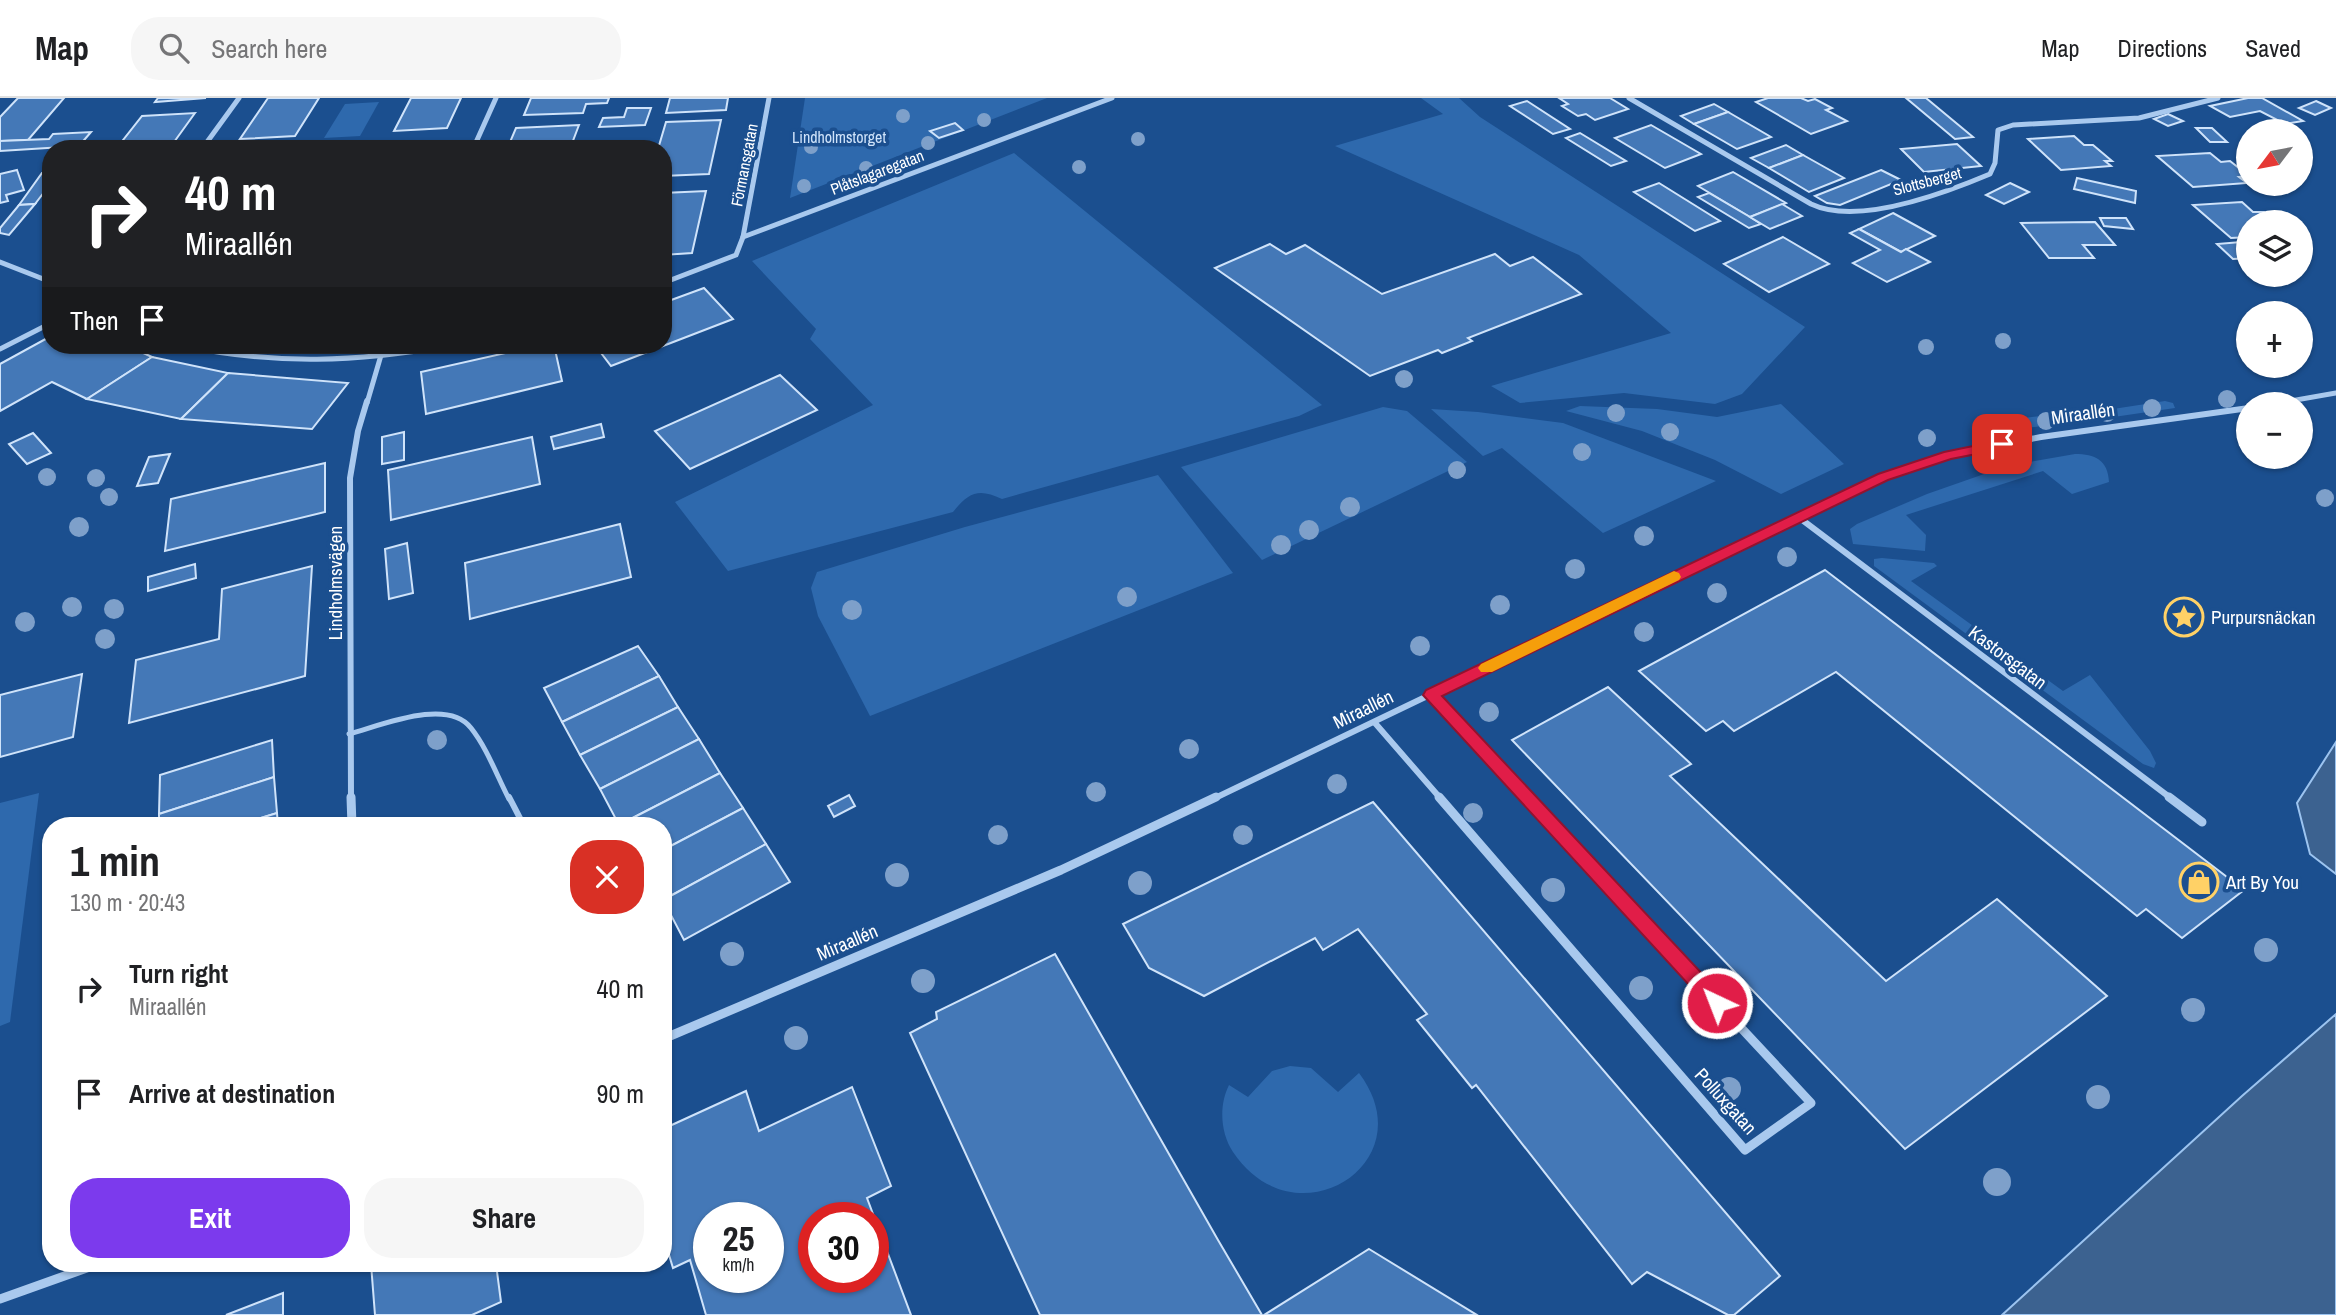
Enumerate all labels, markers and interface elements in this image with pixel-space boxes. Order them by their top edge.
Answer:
search box [131,17,621,80]
text: Map [35,26,89,70]
icon: search [155,29,193,67]
text: Search here [211,31,327,66]
text: Map [2041,32,2079,64]
text: Directions [2117,32,2207,64]
text: Saved [2245,32,2301,64]
north arrow [2236,119,2314,196]
map controls [2236,119,2313,469]
street label: Förmansgatan [725,122,763,208]
park label: Lindholmstorget [792,126,886,148]
street label: Plåtslagaregatan [827,144,927,200]
text: 40 m [185,159,277,225]
street label: Slottsberget [1890,161,1964,201]
icon: right [70,168,161,259]
button: layers [2236,210,2313,287]
text: Miraallén [185,222,293,265]
icon: arrive [133,301,171,339]
button: + [2236,301,2313,378]
text: Then [70,303,119,338]
button: − [2236,392,2313,469]
street label: Miraallén [2049,396,2117,430]
pin [1972,414,2032,474]
icon: arrive [1983,425,2021,463]
street label: Lindholmsvägen [322,526,348,640]
place icon: Purpursnäckan [2163,596,2205,638]
place label: Purpursnäckan [2211,604,2316,630]
street label: Kastorsgatan [1964,619,2052,695]
street label: Miraallén [1329,683,1397,735]
text: 1 min [70,833,160,889]
button: close [570,840,644,914]
shop icon: Art By You [2178,861,2220,903]
place label: Art By You [2225,869,2299,895]
text: 130 m · 20:43 [70,887,185,918]
street label: Miraallén [812,918,882,966]
text: Turn right [129,956,228,991]
position arrow [1680,966,1754,1040]
icon: right [70,970,108,1008]
text: 40 m [597,971,644,1006]
text: Miraallén [129,991,207,1022]
street label: Polluxgatan [1689,1062,1763,1140]
icon: arrive [70,1075,108,1113]
text: Arrive at destination [129,1076,335,1111]
text: 90 m [597,1076,644,1111]
button: Exit [70,1178,350,1258]
button: Share [364,1178,644,1258]
speed limit sign: 30 [798,1202,889,1293]
text: 25 [723,1215,754,1262]
text: km/h [723,1252,755,1277]

